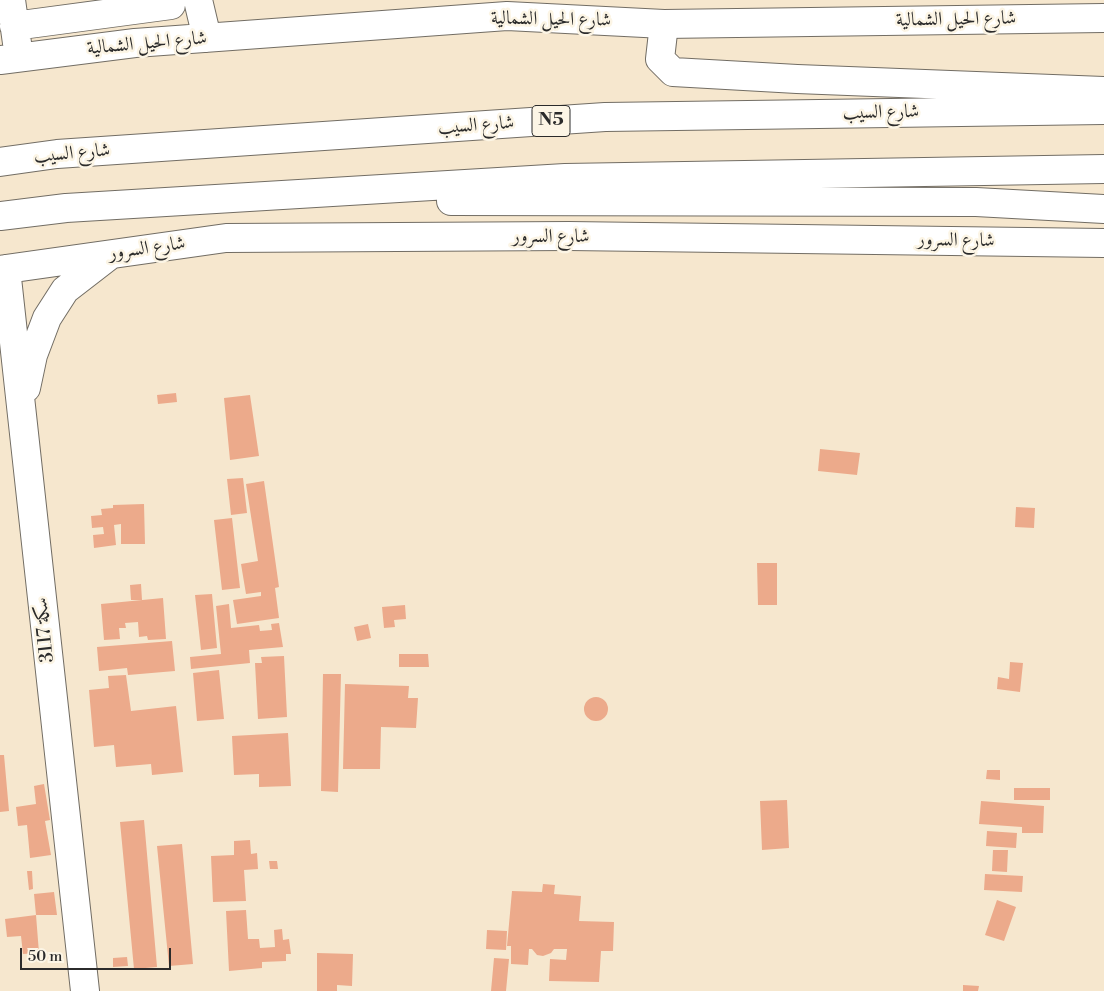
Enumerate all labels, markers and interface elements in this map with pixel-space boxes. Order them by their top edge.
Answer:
street label: شارع الحيل الشمالية [491,8,611,32]
street label: شارع الحيل الشمالية [896,8,1016,32]
street label: شارع الحيل الشمالية [86,27,208,61]
street label: شارع السيب [843,101,919,125]
road number: N5 [532,105,570,136]
street label: شارع السيب [437,112,515,140]
street label: شارع السيب [33,139,111,169]
street label: شارع السرور [512,226,590,248]
street label: شارع السرور [917,229,995,253]
street label: شارع السرور [107,232,187,266]
street label: سكة 3117 [30,596,60,664]
scale bar [22,938,174,970]
text: 50 m [28,947,62,966]

